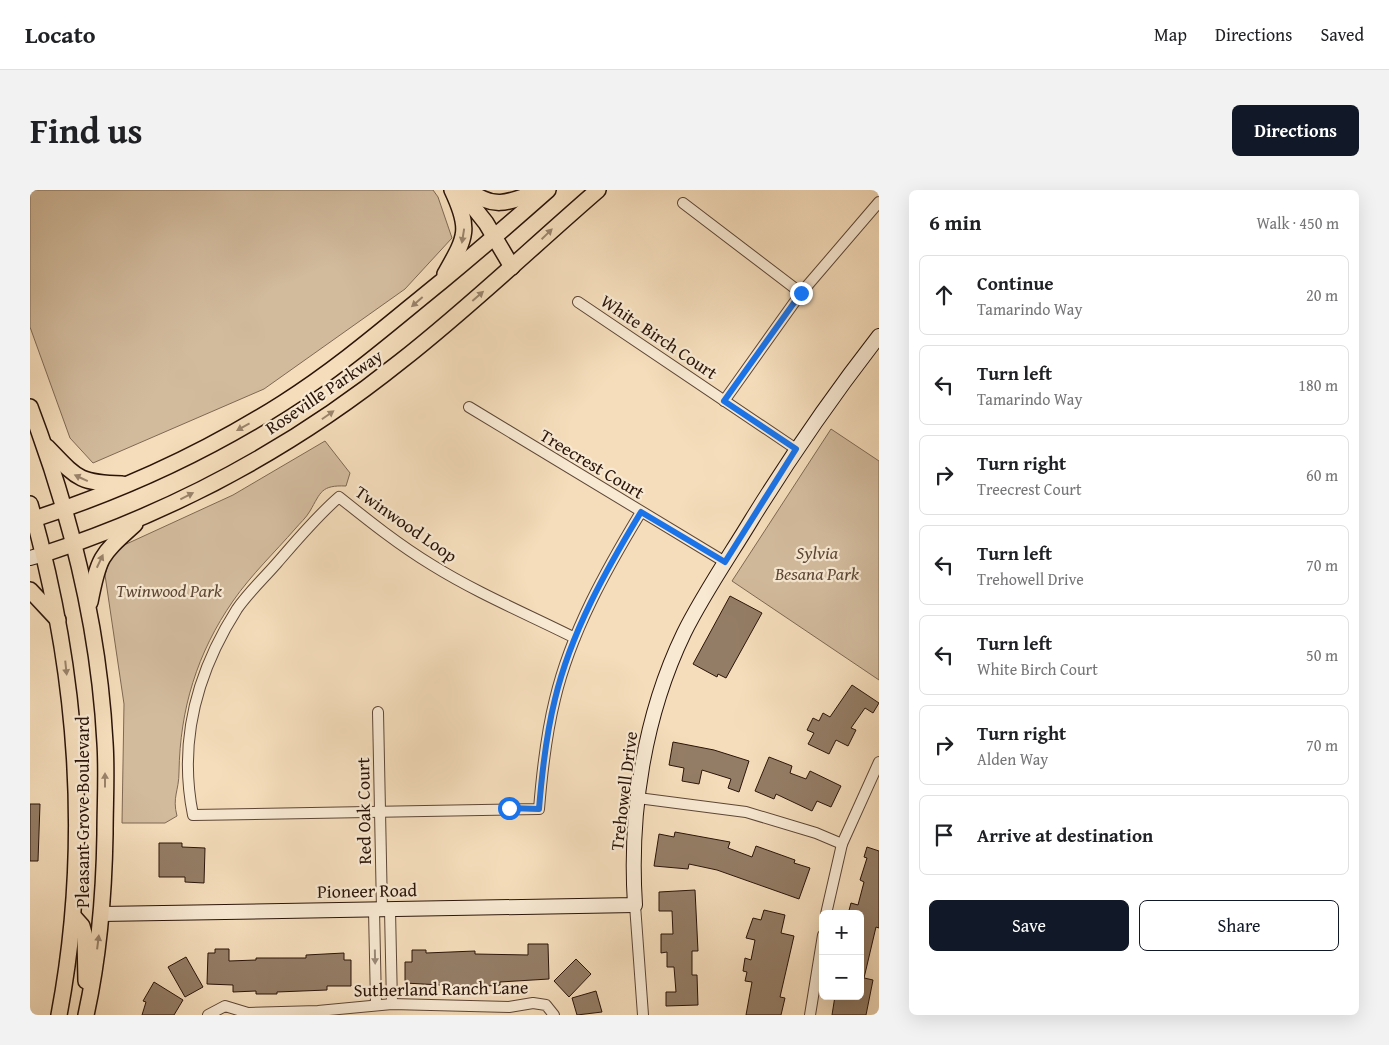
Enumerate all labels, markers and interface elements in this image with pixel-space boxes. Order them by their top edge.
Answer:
text: Locato [25,17,96,52]
text: Map [1154,21,1187,48]
text: Directions [1215,21,1292,48]
text: Saved [1320,21,1364,48]
text: Find us [30,105,143,156]
button: Directions [1232,105,1359,156]
text: 6 min [929,207,981,238]
text: Walk · 450 m [1256,211,1339,235]
one-way arrow [541,228,553,240]
one-way arrow [459,229,467,245]
text: Continue [977,269,1054,297]
icon: ahead [930,281,958,309]
route end [790,282,813,305]
text: 20 m [1306,283,1338,307]
street label: White Birch Court [595,287,724,386]
one-way arrow [471,291,484,302]
one-way arrow [411,296,423,307]
text: Tamarindo Way [977,297,1082,321]
street label: Roseville Parkway [260,342,388,441]
text: Turn left [977,359,1052,387]
icon: left [930,371,958,399]
text: 180 m [1298,373,1338,397]
text: Tamarindo Way [977,387,1082,411]
one-way arrow [321,410,335,420]
one-way arrow [236,422,249,431]
street label: Treecrest Court [535,422,650,506]
text: Turn right [977,449,1066,477]
icon: right [930,461,958,489]
text: 60 m [1306,463,1338,487]
one-way arrow [74,474,88,482]
text: Treecrest Court [977,477,1082,501]
street label: Twinwood Loop [350,478,463,569]
one-way arrow [180,492,194,500]
park label: Sylvia Besana Park [774,539,860,587]
text: Turn left [977,539,1052,567]
icon: left [930,551,958,579]
text: 70 m [1306,553,1338,577]
one-way arrow [96,554,105,569]
text: Trehowell Drive [977,567,1084,591]
park label: Twinwood Park [116,577,223,604]
text: Turn left [977,629,1052,657]
icon: left [930,641,958,669]
text: 50 m [1306,643,1338,667]
text: White Birch Court [977,657,1098,681]
one-way arrow [62,660,70,676]
street label: Pleasant Grove Boulevard [69,716,96,908]
text: Turn right [977,719,1066,747]
street label: Trehowell Drive [603,730,644,852]
icon: right [930,731,958,759]
text: 70 m [1306,733,1338,757]
text: Alden Way [977,747,1048,771]
street label: Red Oak Court [349,756,378,865]
one-way arrow [101,772,109,788]
route start [498,797,521,820]
icon: arrive [930,821,958,849]
text: Arrive at destination [977,821,1153,849]
street label: Pioneer Road [317,876,418,905]
button: Save [929,900,1129,951]
button: Share [1139,900,1339,951]
map controls [819,910,864,1000]
button: + [819,910,864,955]
one-way arrow [94,934,102,950]
one-way arrow [371,949,379,965]
button: − [819,955,864,1000]
street label: Sutherland Ranch Lane [353,973,529,1004]

